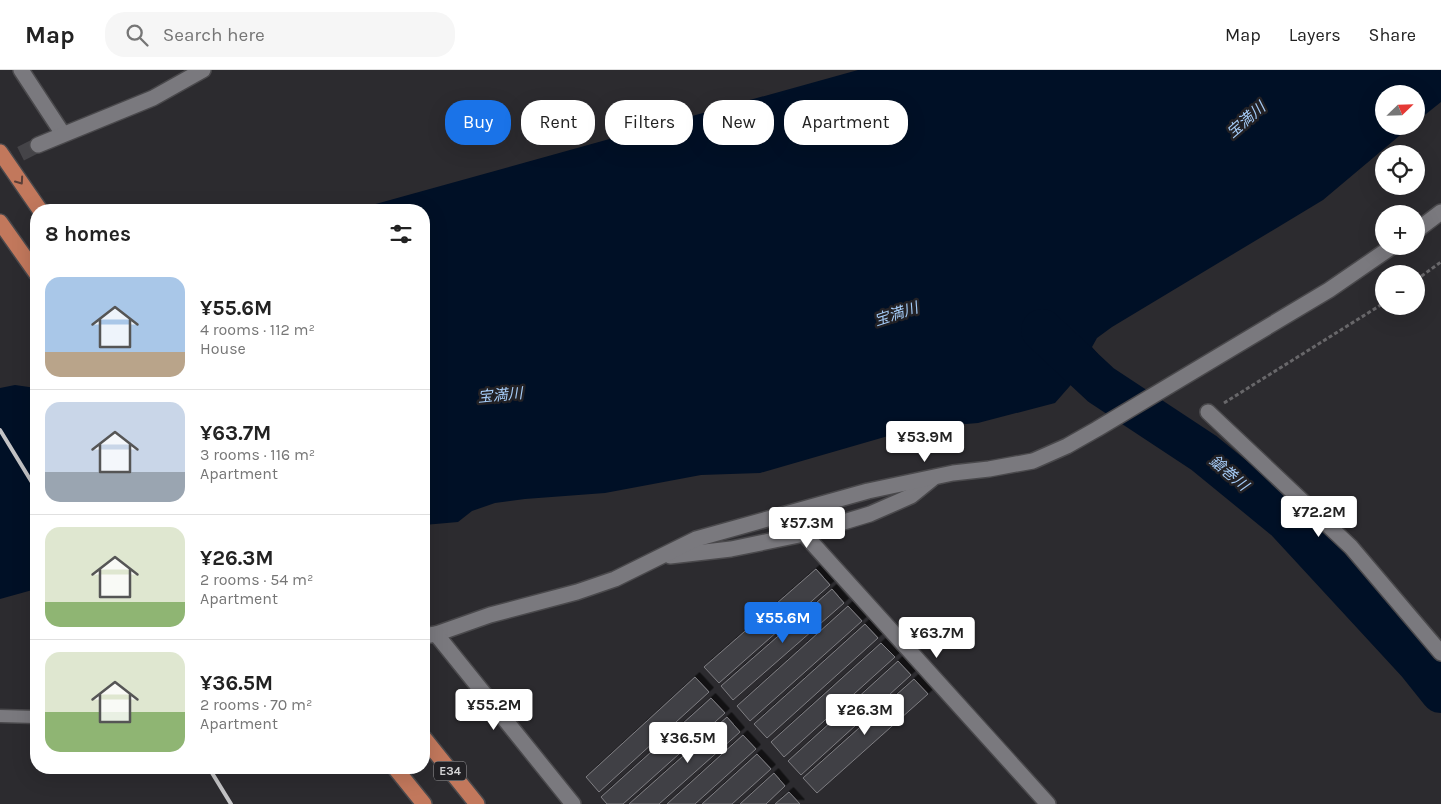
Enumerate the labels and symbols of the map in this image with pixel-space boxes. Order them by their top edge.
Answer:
north arrow [1375,85,1425,135]
water label: 宝満川 [1223,97,1270,142]
one-way arrow [14,175,23,185]
water label: 宝満川 [872,298,922,330]
water label: 宝満川 [477,384,525,406]
pin: ¥53.9M [884,420,966,463]
water label: 鎗巻川 [1206,452,1254,496]
pin: ¥72.2M [1278,496,1360,538]
pin: ¥57.3M [766,506,848,549]
pin: ¥55.6M [742,602,824,644]
pin: ¥63.7M [896,616,978,659]
pin: ¥55.2M [453,688,535,731]
pin: ¥26.3M [824,694,906,736]
pin: ¥36.5M [647,722,729,764]
road number: E34 [434,761,466,780]

